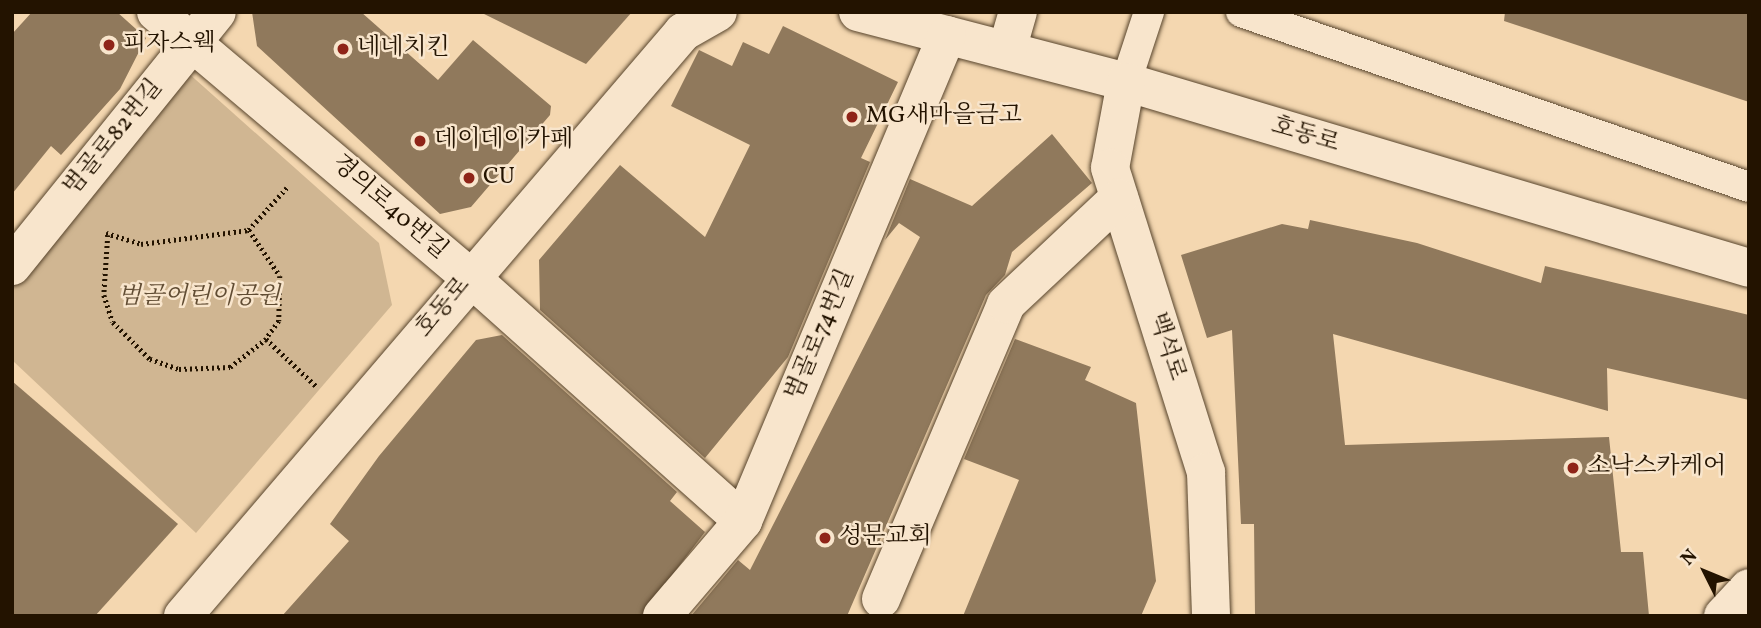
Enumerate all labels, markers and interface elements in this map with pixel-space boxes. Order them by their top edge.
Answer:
place label: 피자스웩 [123,31,216,59]
place label: 네네치킨 [357,35,450,63]
marker: 피자스웩 [101,37,117,53]
marker: 네네치킨 [335,41,351,57]
street label: 범골로82번길 [58,74,170,202]
place label: MG새마을금고 [866,103,1022,131]
marker: MG새마을금고 [844,109,860,125]
street label: 호동로 [1268,112,1342,160]
place label: 데이데이카페 [434,127,573,155]
marker: 데이데이카페 [412,133,428,149]
street label: 경의로40번길 [325,150,453,266]
place label: CU [483,164,515,192]
marker: CU [461,170,477,186]
street label: 범골로74번길 [780,265,862,405]
street label: 호동로 [411,272,477,344]
park label: 범골어린이공원 [118,284,280,312]
street label: 백석로 [1142,309,1190,385]
place label: 소낙스카케어 [1587,454,1726,482]
marker: 소낙스카케어 [1565,460,1581,476]
place label: 성문교회 [839,524,932,552]
marker: 성문교회 [817,530,833,546]
north arrow [1670,537,1740,607]
text: N [1675,544,1704,572]

